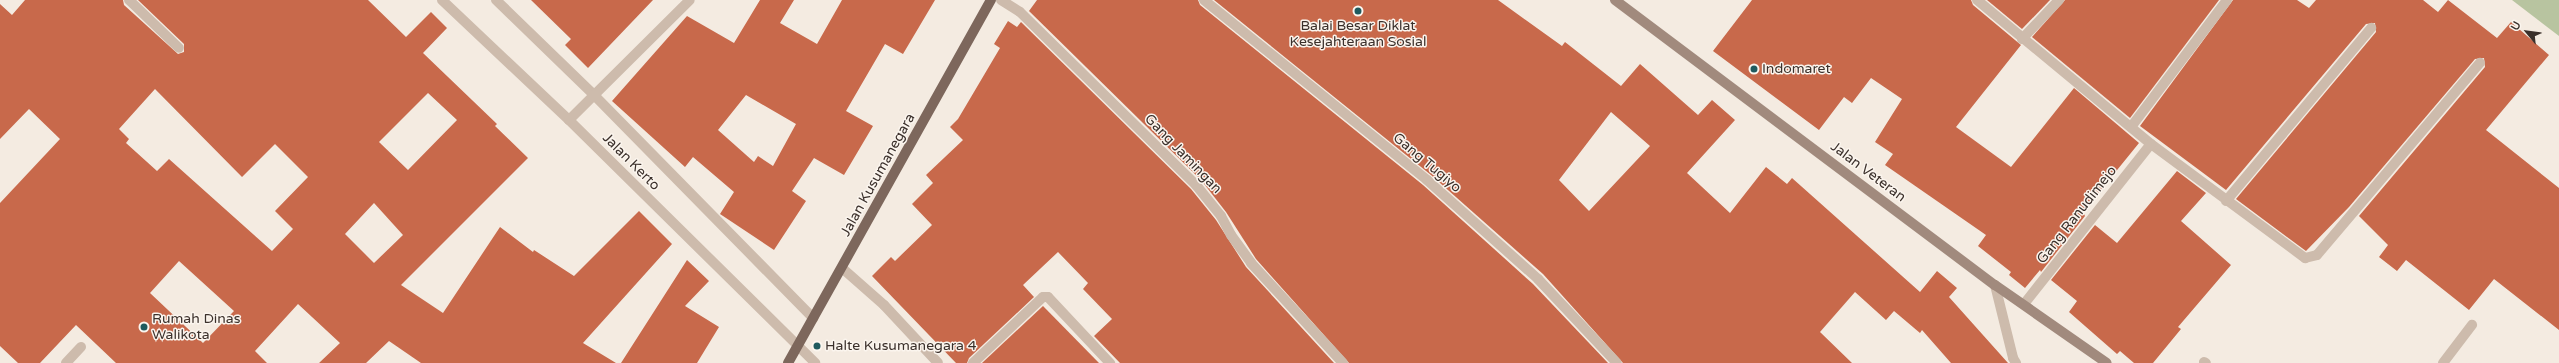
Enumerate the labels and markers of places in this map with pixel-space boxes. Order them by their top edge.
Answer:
marker: Balai Besar Diklat Kesejahteraan Sosial [1353,6,1363,16]
place label: Balai Besar Diklat Kesejahteraan Sosial [1290,18,1426,50]
place label: Indomaret [1762,61,1831,77]
marker: Indomaret [1749,64,1759,74]
place label: Rumah Dinas Walikota [152,311,240,344]
marker: Rumah Dinas Walikota [139,322,149,332]
place label: Halte Kusumanegara 4 [825,338,976,354]
marker: Halte Kusumanegara 4 [812,341,822,351]

